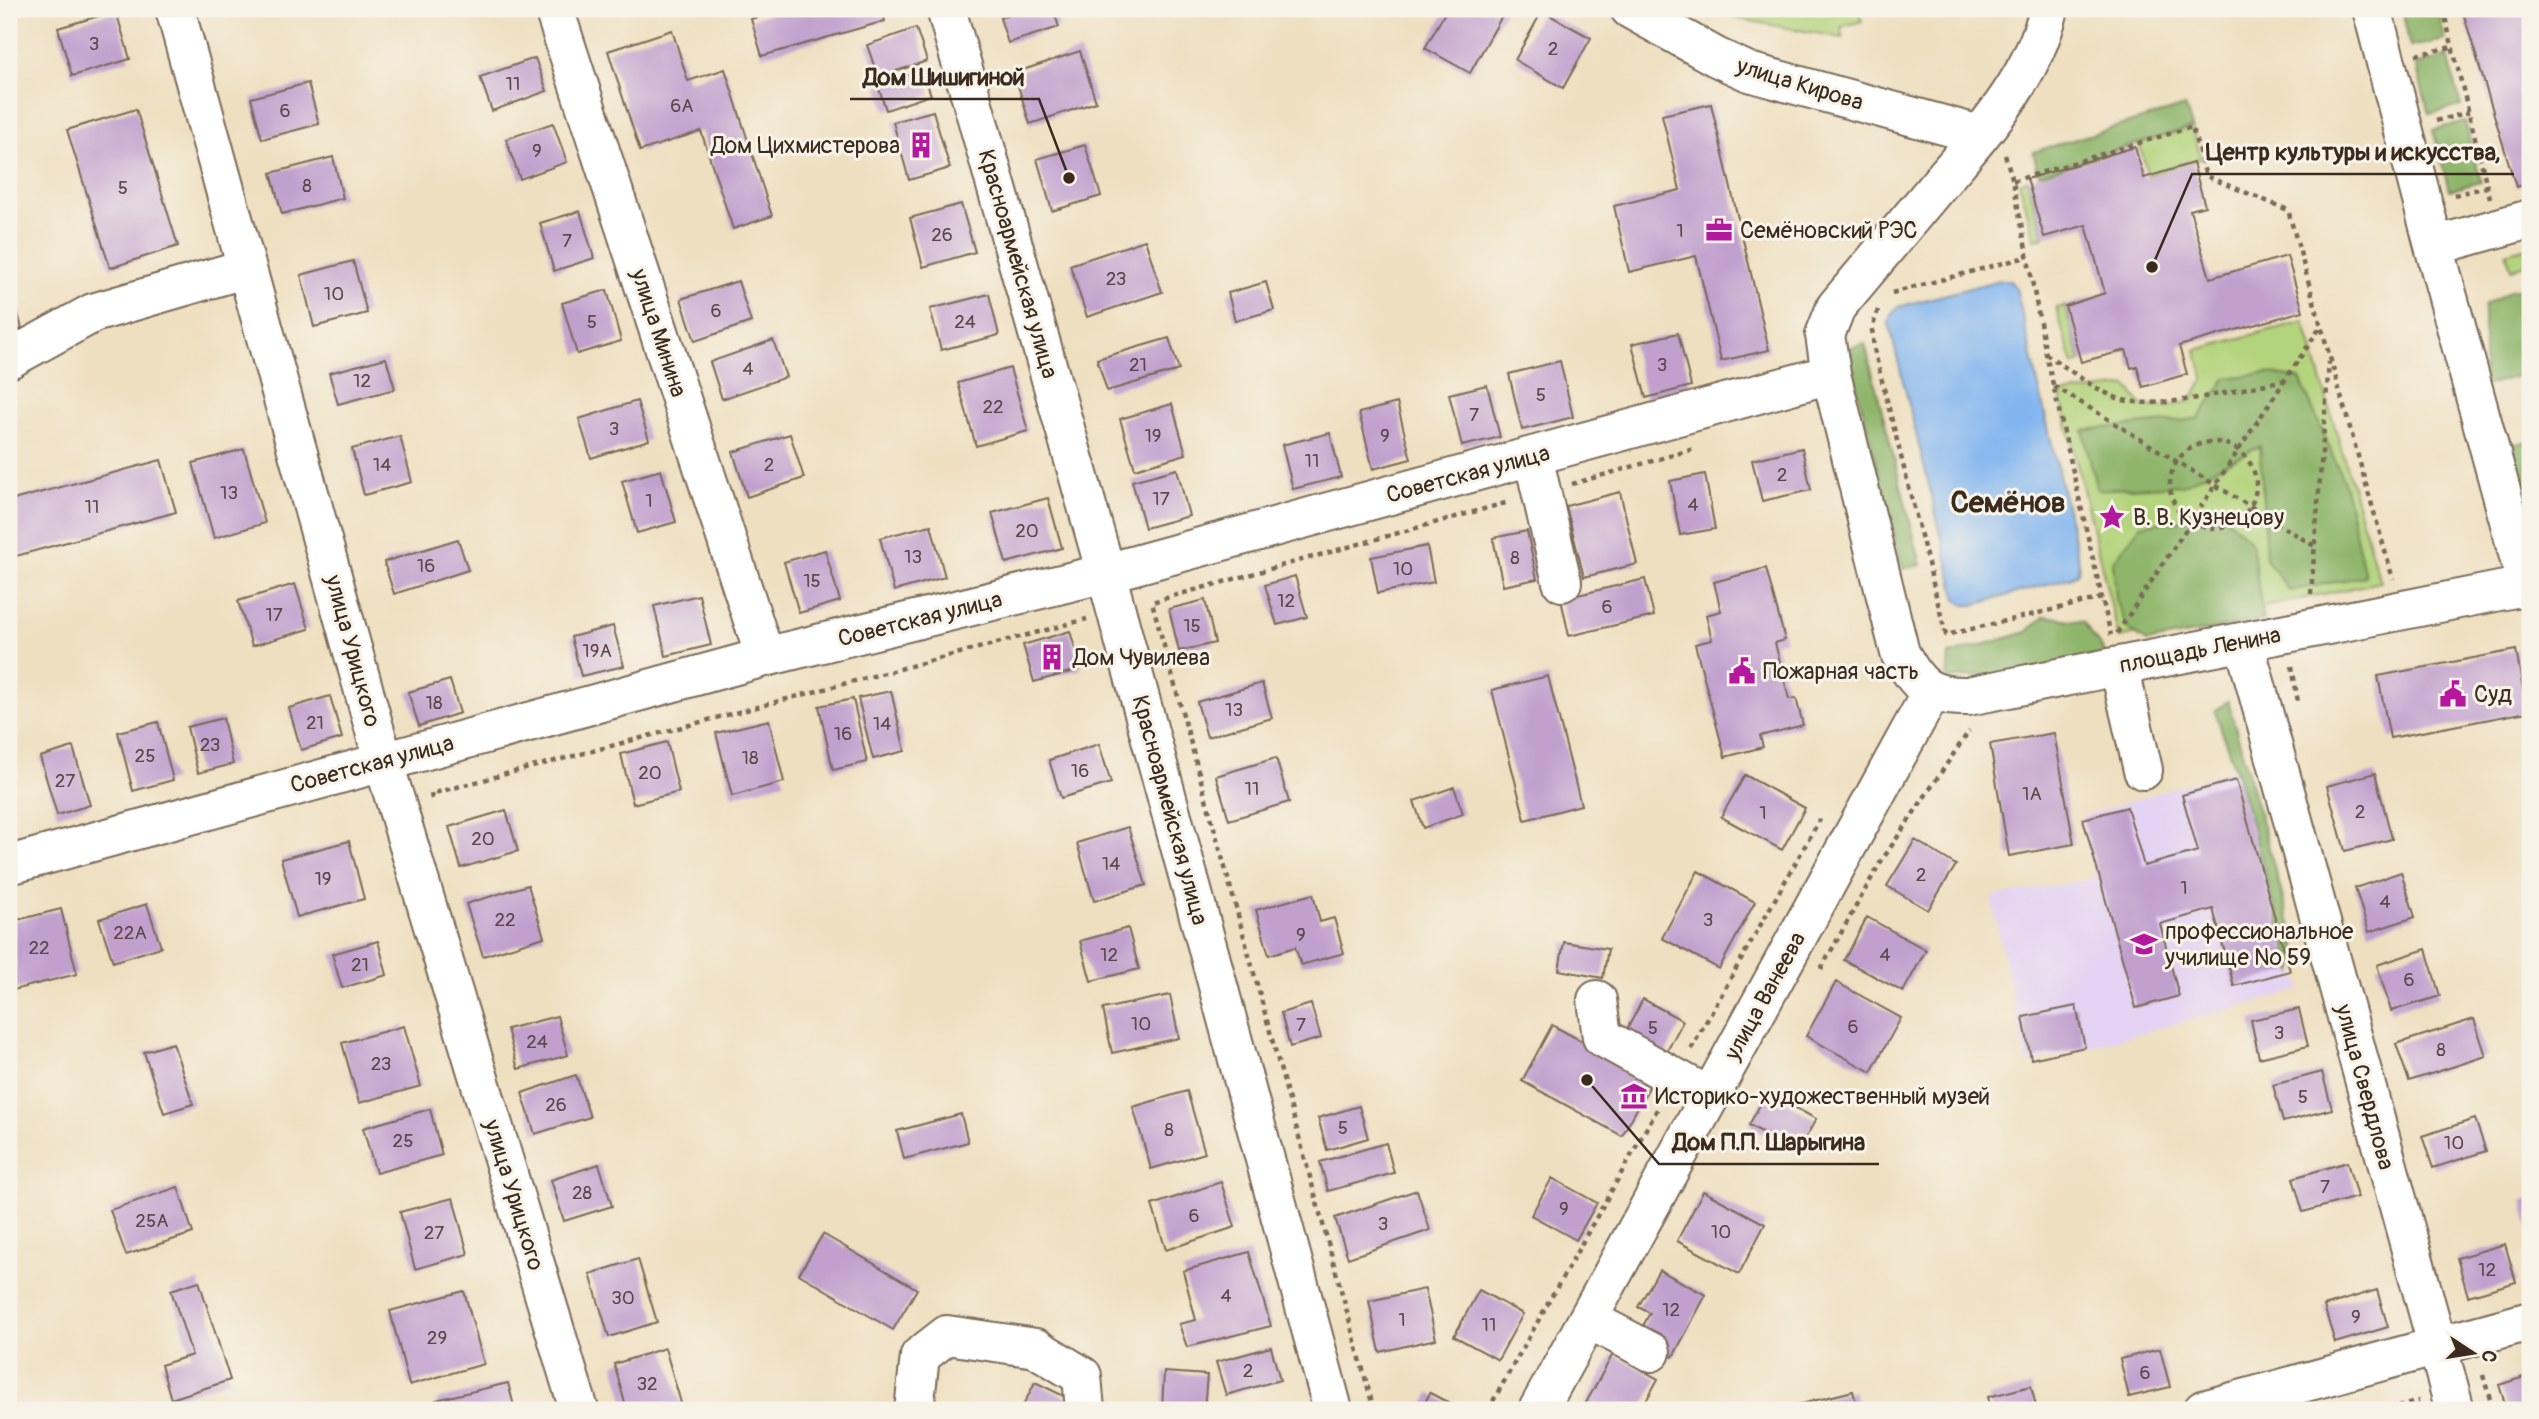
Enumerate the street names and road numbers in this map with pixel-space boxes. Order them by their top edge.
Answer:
street label: улица Кирова [1732,51,1867,117]
street label: Красноармейская улица [971,146,1065,382]
street label: улица Минина [624,264,693,401]
street label: Советская улица [1383,438,1553,510]
street label: улица Урицкого [319,571,387,730]
street label: Советская улица [835,585,1005,653]
street label: площадь Ленина [2117,620,2283,680]
street label: Красноармейская улица [1125,692,1215,928]
street label: Советская улица [287,728,457,800]
street label: улица Ванеева [1717,927,1812,1066]
street label: улица Свердлова [2329,1000,2401,1173]
street label: улица Урицкого [477,1115,551,1274]

